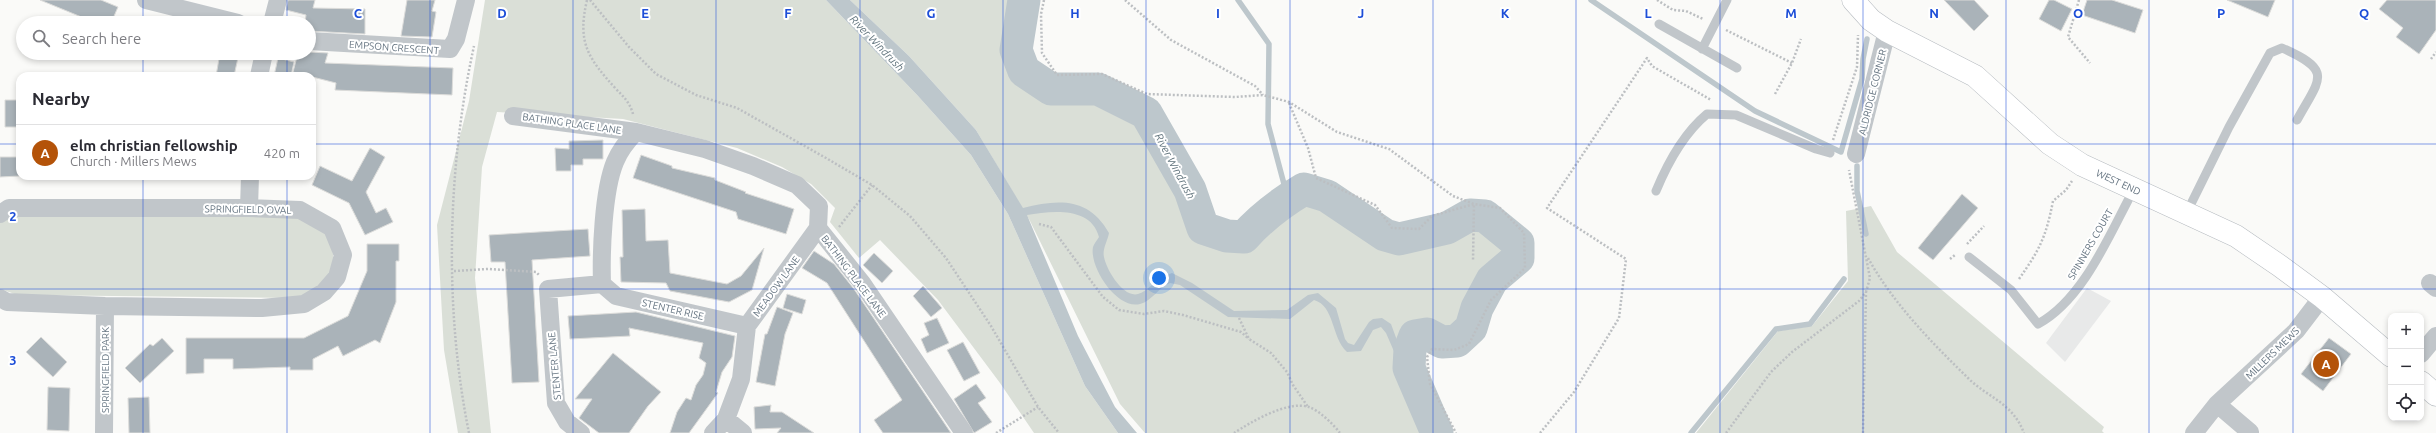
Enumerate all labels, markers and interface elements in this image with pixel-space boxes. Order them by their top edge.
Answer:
text: C [354,6,363,20]
text: D [497,6,507,20]
text: E [641,6,649,20]
text: F [784,6,792,20]
text: G [927,6,936,20]
text: H [1070,6,1080,20]
text: I [1216,6,1220,20]
text: J [1358,6,1364,20]
text: K [1501,6,1510,20]
text: L [1644,6,1652,20]
text: M [1785,6,1797,20]
text: N [1929,6,1939,20]
text: O [2073,6,2083,20]
text: P [2217,6,2225,20]
text: Q [2359,6,2369,20]
water label: River Windrush [847,13,907,73]
search box [16,16,316,60]
icon: search [30,27,52,49]
text: Search here [62,30,141,47]
street label: EMPSON CRESCENT [349,39,440,56]
street label: ALDRIDGE CORNER [1856,48,1888,136]
text: Nearby [32,89,90,108]
street label: BATHING PLACE LANE [522,111,623,136]
water label: River Windrush [1153,131,1197,201]
text: elm christian fellowship [70,137,238,154]
text: A [40,146,50,160]
text: 420 m [264,146,300,160]
text: Church · Millers Mews [70,154,197,168]
street label: WEST END [2094,167,2142,197]
street label: SPRINGFIELD OVAL [205,203,291,216]
street label: SPINNERS COURT [2066,207,2115,282]
text: 2 [9,209,17,223]
street label: BATHING PLACE LANE [819,233,888,320]
street label: MEADOW LANE [751,254,802,319]
your location [1149,268,1169,288]
street label: STENTER RISE [641,297,705,322]
map controls [2388,313,2424,421]
button: + [2388,313,2424,349]
street label: MILLERS MEWS [2243,325,2301,381]
street label: SPRINGFIELD PARK [100,327,111,413]
street label: STENTER LANE [546,331,563,400]
pin: A [2313,349,2339,379]
button: − [2388,349,2424,385]
text: 3 [9,353,17,367]
button: locate [2388,385,2424,421]

